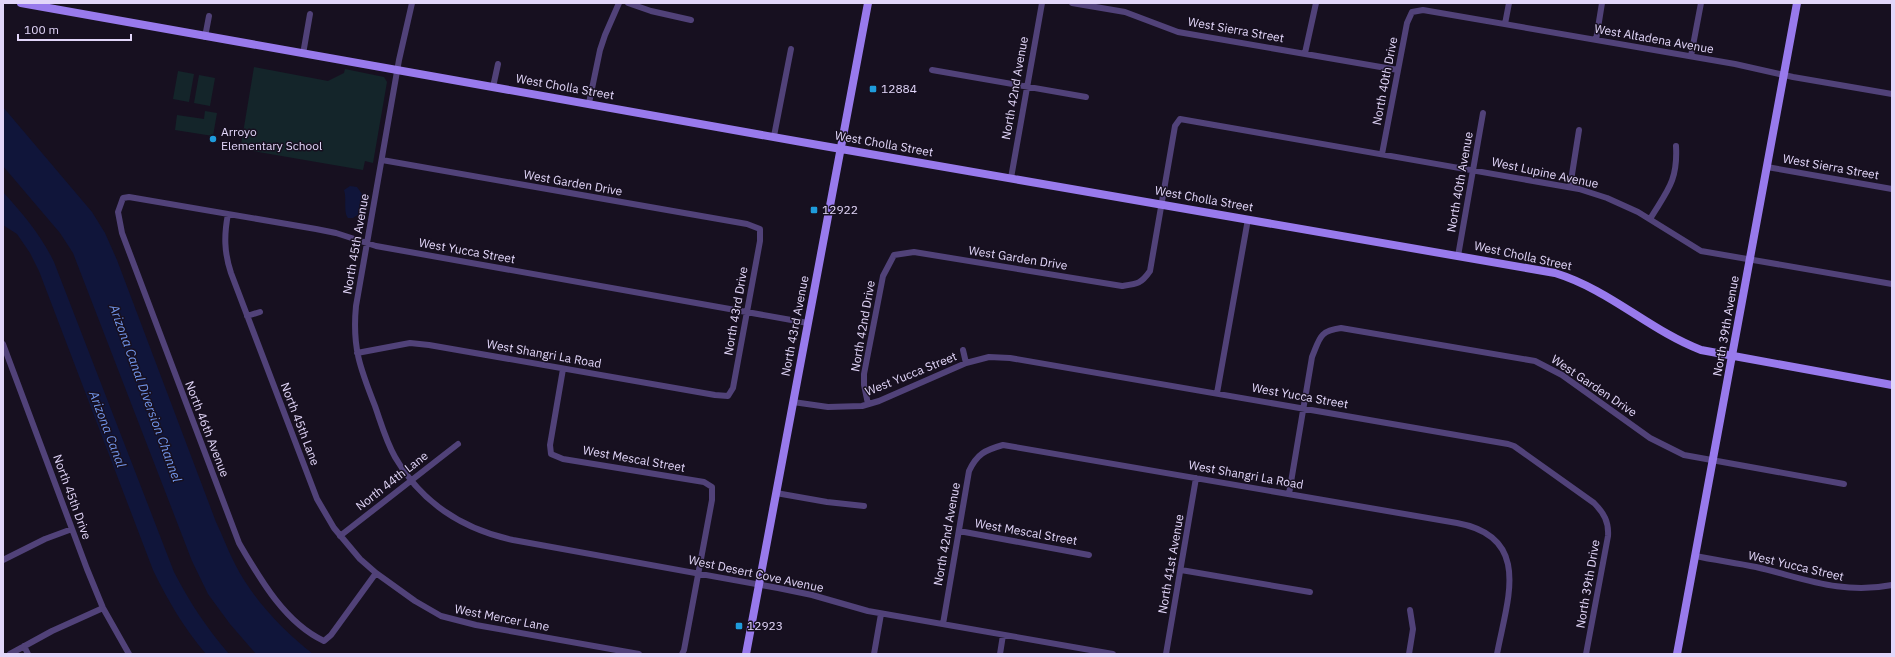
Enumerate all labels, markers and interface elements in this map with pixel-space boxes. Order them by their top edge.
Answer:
street label: West Sierra Street [1187,14,1285,45]
scale bar [18,16,131,42]
street label: West Altadena Avenue [1593,21,1715,56]
text: 100 m [24,22,59,37]
street label: North 42nd Avenue [998,35,1031,141]
street label: North 40th Drive [1369,35,1400,126]
street label: West Cholla Street [515,70,615,103]
place label: 12884 [881,81,917,96]
marker: 12884 [868,84,878,94]
place label: Arroyo Elementary School [221,124,322,153]
street label: West Cholla Street [834,127,934,160]
street label: North 40th Avenue [1443,130,1476,233]
marker: Arroyo Elementary School [208,134,218,144]
street label: West Sierra Street [1782,151,1880,182]
street label: West Lupine Avenue [1490,154,1600,191]
street label: West Garden Drive [523,166,624,199]
street label: West Cholla Street [1154,182,1254,215]
street label: North 45th Avenue [339,192,372,295]
place label: 12922 [822,202,858,217]
marker: 12922 [809,205,819,215]
street label: West Yucca Street [418,235,516,266]
street label: West Cholla Street [1473,238,1573,273]
street label: West Garden Drive [967,242,1069,273]
street label: North 43rd Drive [720,265,751,356]
street label: North 43rd Avenue [777,274,812,377]
street label: North 39th Avenue [1709,274,1742,377]
street label: North 42nd Drive [847,279,878,373]
water label: Arizona Canal Diversion Channel [107,302,185,484]
street label: West Shangri La Road [486,336,603,371]
street label: West Yucca Street [863,348,959,399]
street label: West Garden Drive [1549,351,1640,420]
street label: North 46th Avenue [182,379,233,479]
street label: North 45th Lane [278,380,323,468]
street label: West Yucca Street [1251,380,1349,411]
water label: Arizona Canal [86,388,130,470]
street label: West Mescal Street [582,442,686,475]
street label: North 44th Lane [353,447,431,513]
street label: North 45th Drive [50,452,95,542]
street label: West Shangri La Road [1188,457,1305,492]
street label: North 42nd Avenue [930,481,963,587]
street label: North 41st Avenue [1154,513,1187,615]
street label: West Mescal Street [974,515,1078,548]
street label: North 39th Drive [1572,538,1603,629]
street label: West Yucca Street [1747,547,1845,584]
street label: West Desert Cove Avenue [687,552,825,595]
street label: West Mercer Lane [453,601,551,634]
place label: 12923 [747,618,783,633]
marker: 12923 [734,621,744,631]

